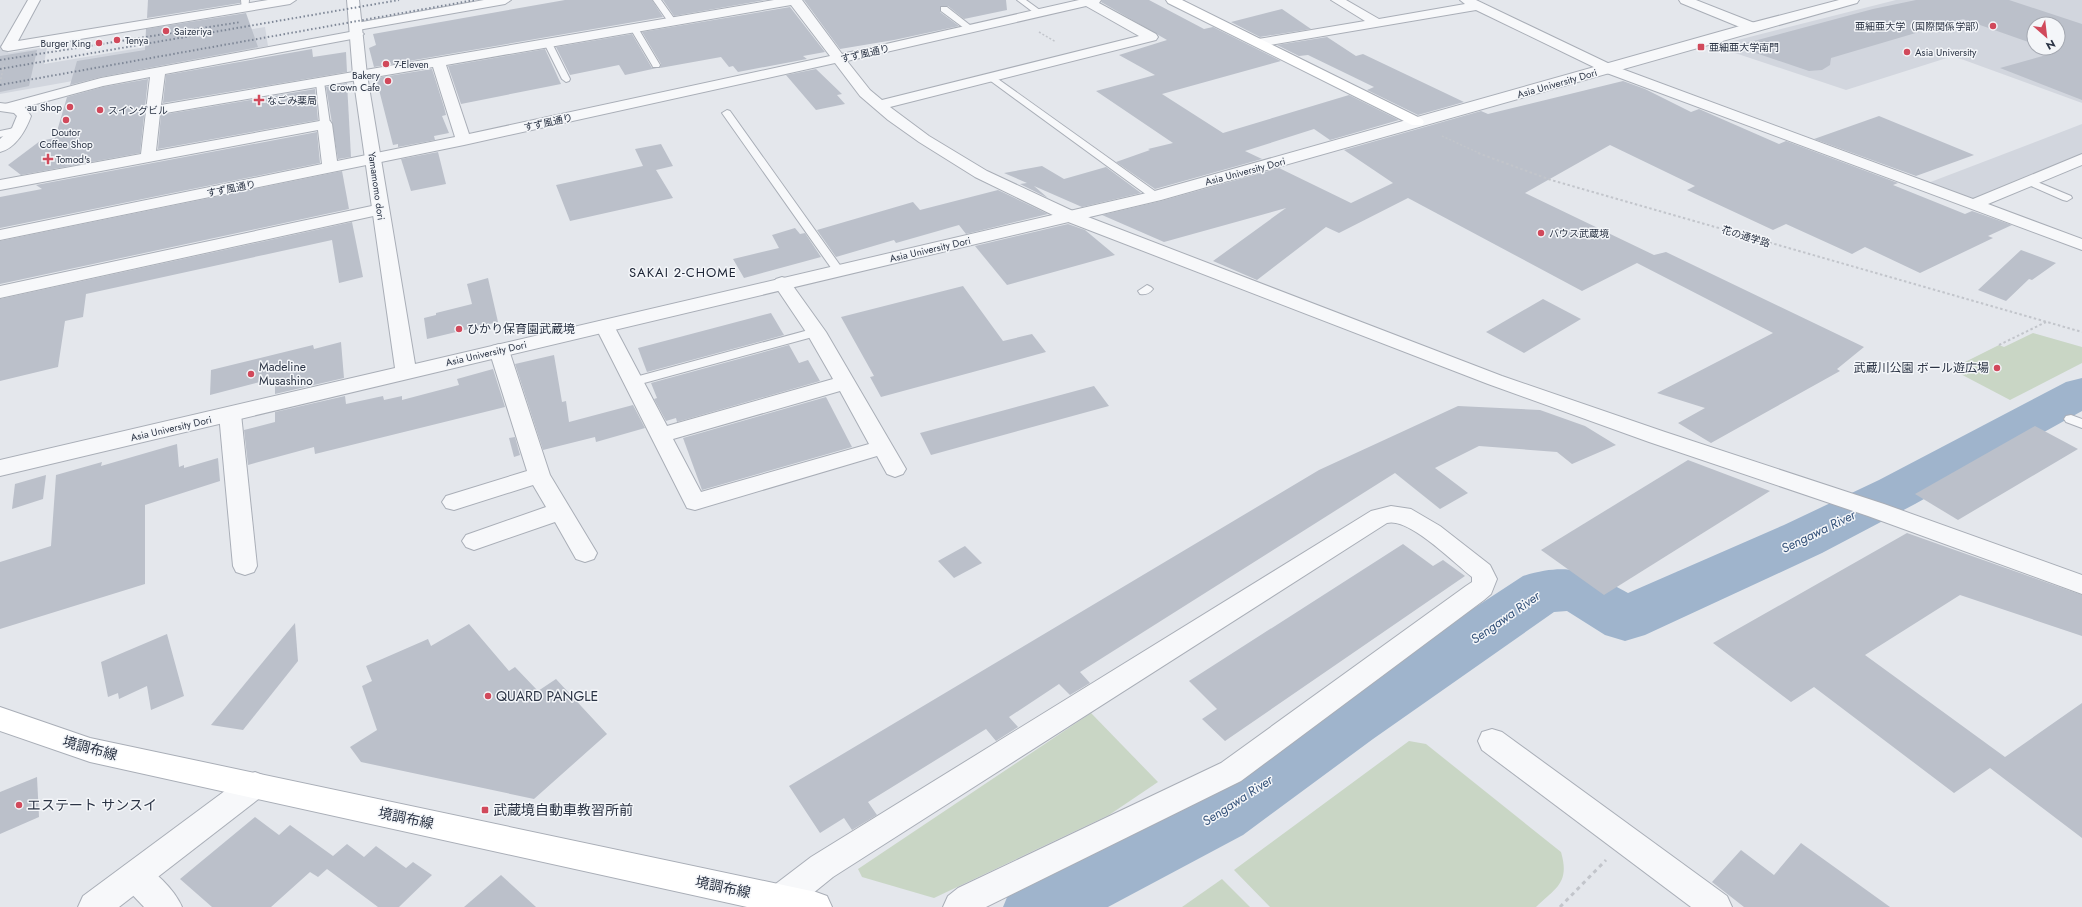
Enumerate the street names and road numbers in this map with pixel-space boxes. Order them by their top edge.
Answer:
street label: すず風通り [839,41,891,66]
street label: Asia University Dori [1515,65,1599,102]
street label: すず風通り [522,110,574,135]
street label: Yamamomo dori [364,151,389,221]
street label: Asia University Dori [1203,154,1287,189]
street label: すず風通り [205,176,257,201]
street label: 花の通学路 [1720,222,1772,251]
street label: Asia University Dori [888,233,972,266]
street label: Asia University Dori [444,337,528,370]
street label: Asia University Dori [129,412,213,445]
street label: 境調布線 [60,731,120,765]
street label: 境調布線 [377,802,435,834]
street label: 境調布線 [694,871,752,903]

